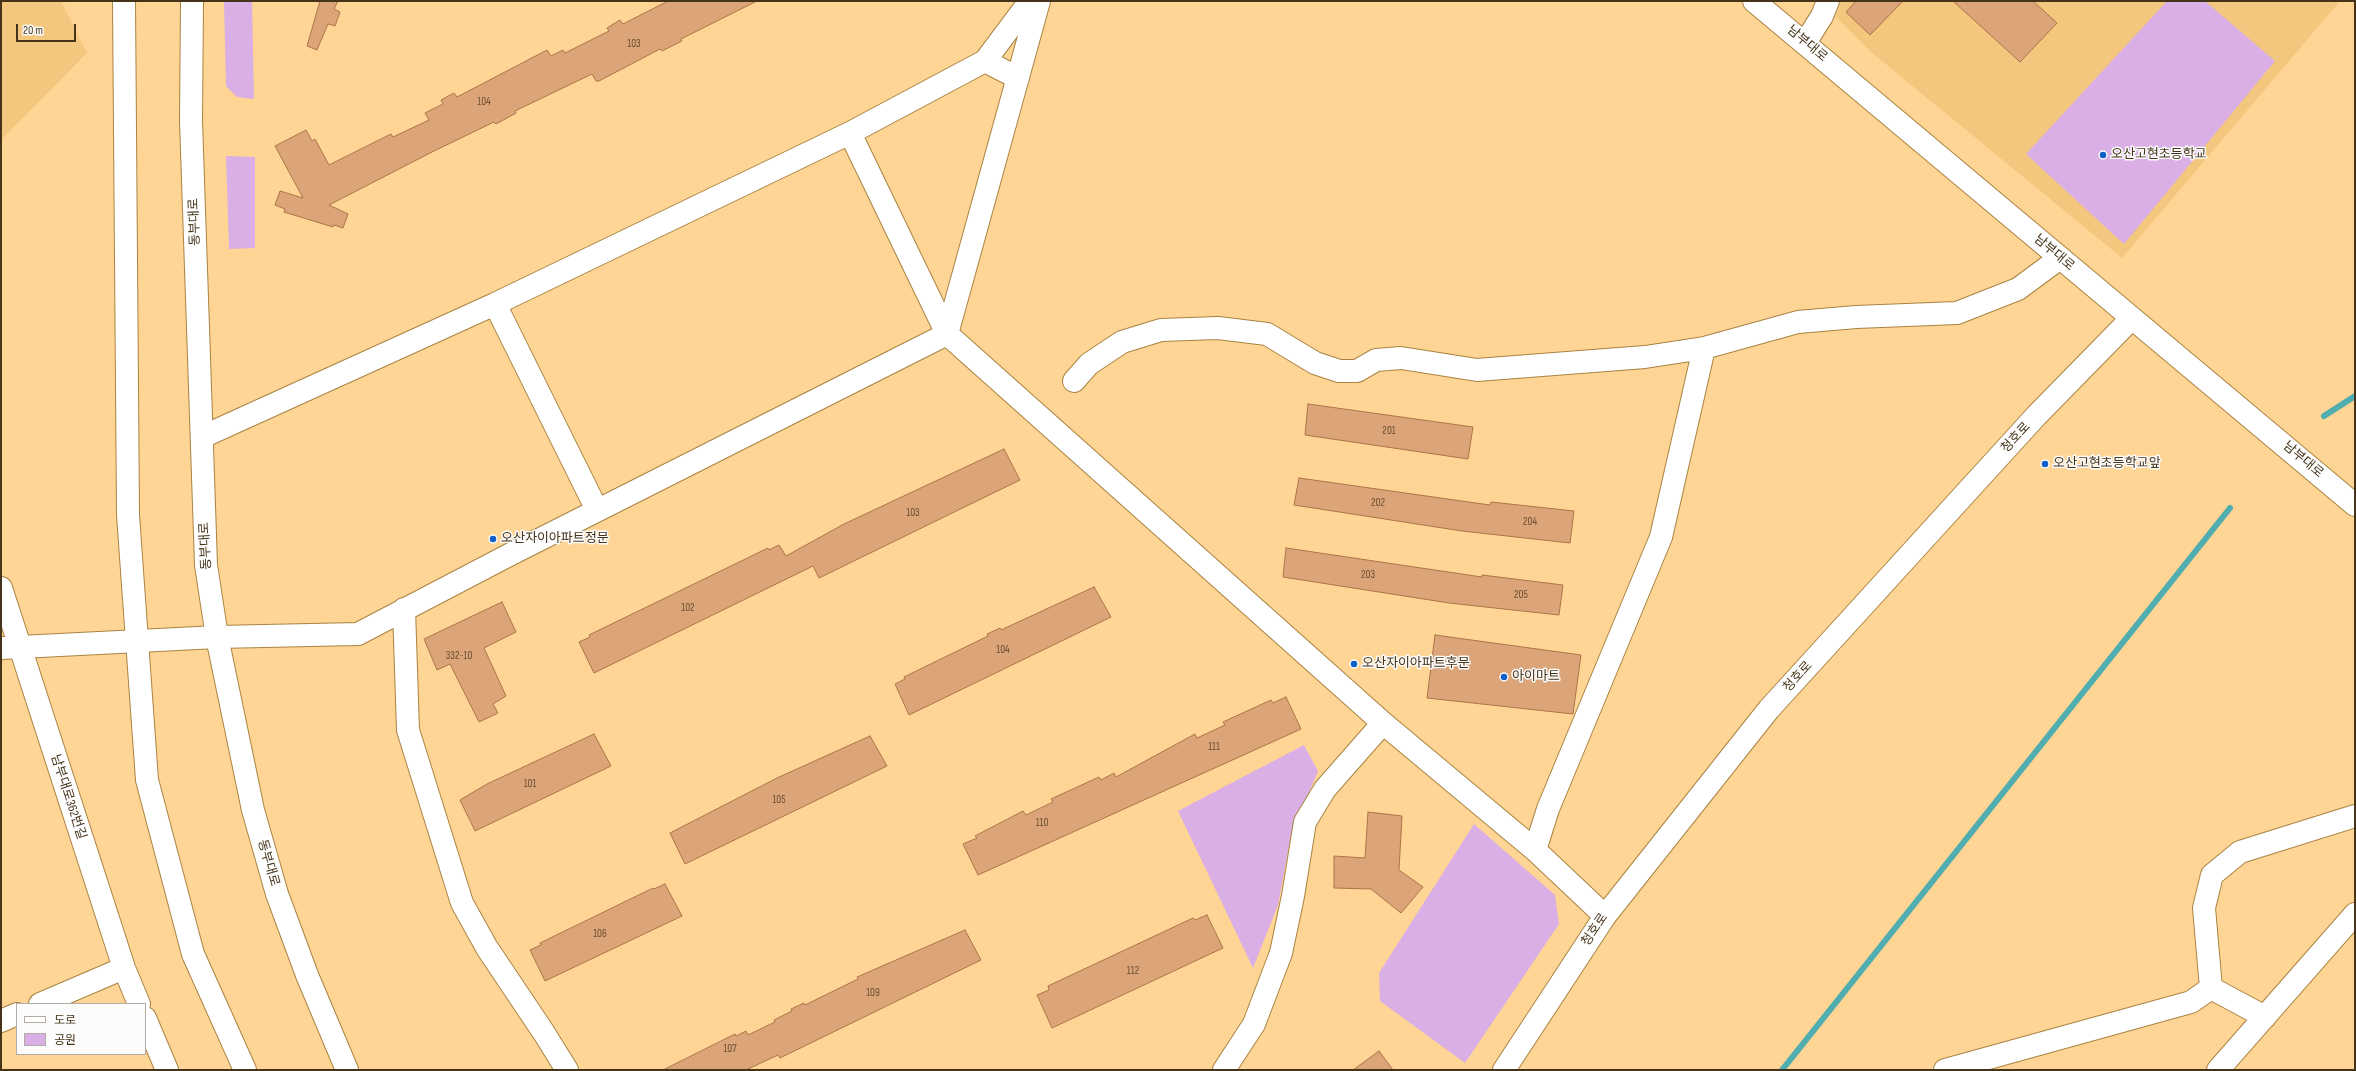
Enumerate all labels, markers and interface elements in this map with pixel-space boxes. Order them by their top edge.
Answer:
scale bar [18,16,78,42]
text: 20 m [23,23,43,38]
street label: 남부대로 [1784,23,1830,65]
house number: 103 [627,37,641,51]
house number: 104 [477,95,491,109]
place label: 오산고현초등학교 [2111,147,2207,163]
marker: 오산고현초등학교 [2098,150,2108,160]
street label: 동부대로 [186,198,204,246]
street label: 남부대로 [2031,232,2077,274]
street label: 청호로 [1998,420,2034,456]
house number: 201 [1382,424,1396,438]
street label: 남부대로 [2280,439,2326,481]
place label: 오산고현초등학교앞 [2053,456,2161,472]
marker: 오산고현초등학교앞 [2040,459,2050,469]
house number: 202 [1371,496,1385,510]
house number: 103 [906,506,920,520]
house number: 204 [1523,515,1537,529]
street label: 동부대로 [197,522,215,570]
place label: 오산자이아파트정문 [501,531,609,547]
marker: 오산자이아파트정문 [488,534,498,544]
house number: 203 [1361,568,1375,582]
house number: 205 [1514,588,1528,602]
house number: 102 [681,601,695,615]
house number: 104 [996,643,1010,657]
house number: 332-10 [446,649,472,663]
place label: 오산자이아파트후문 [1362,656,1470,672]
street label: 청호로 [1780,658,1816,696]
marker: 오산자이아파트후문 [1349,659,1359,669]
place label: 아이마트 [1512,669,1560,685]
marker: 아이마트 [1499,672,1509,682]
house number: 111 [1208,740,1220,754]
street label: 남부대로362번길 [47,753,89,841]
house number: 101 [524,777,536,791]
house number: 105 [772,793,786,807]
house number: 110 [1036,816,1048,830]
street label: 동부대로 [254,838,282,888]
street label: 청호로 [1579,911,1611,949]
house number: 106 [593,927,607,941]
house number: 112 [1127,964,1139,978]
house number: 109 [866,986,880,1000]
legend [16,1003,146,1055]
text: 도로 [54,1013,76,1028]
text: 공원 [54,1033,76,1048]
house number: 107 [723,1042,737,1056]

